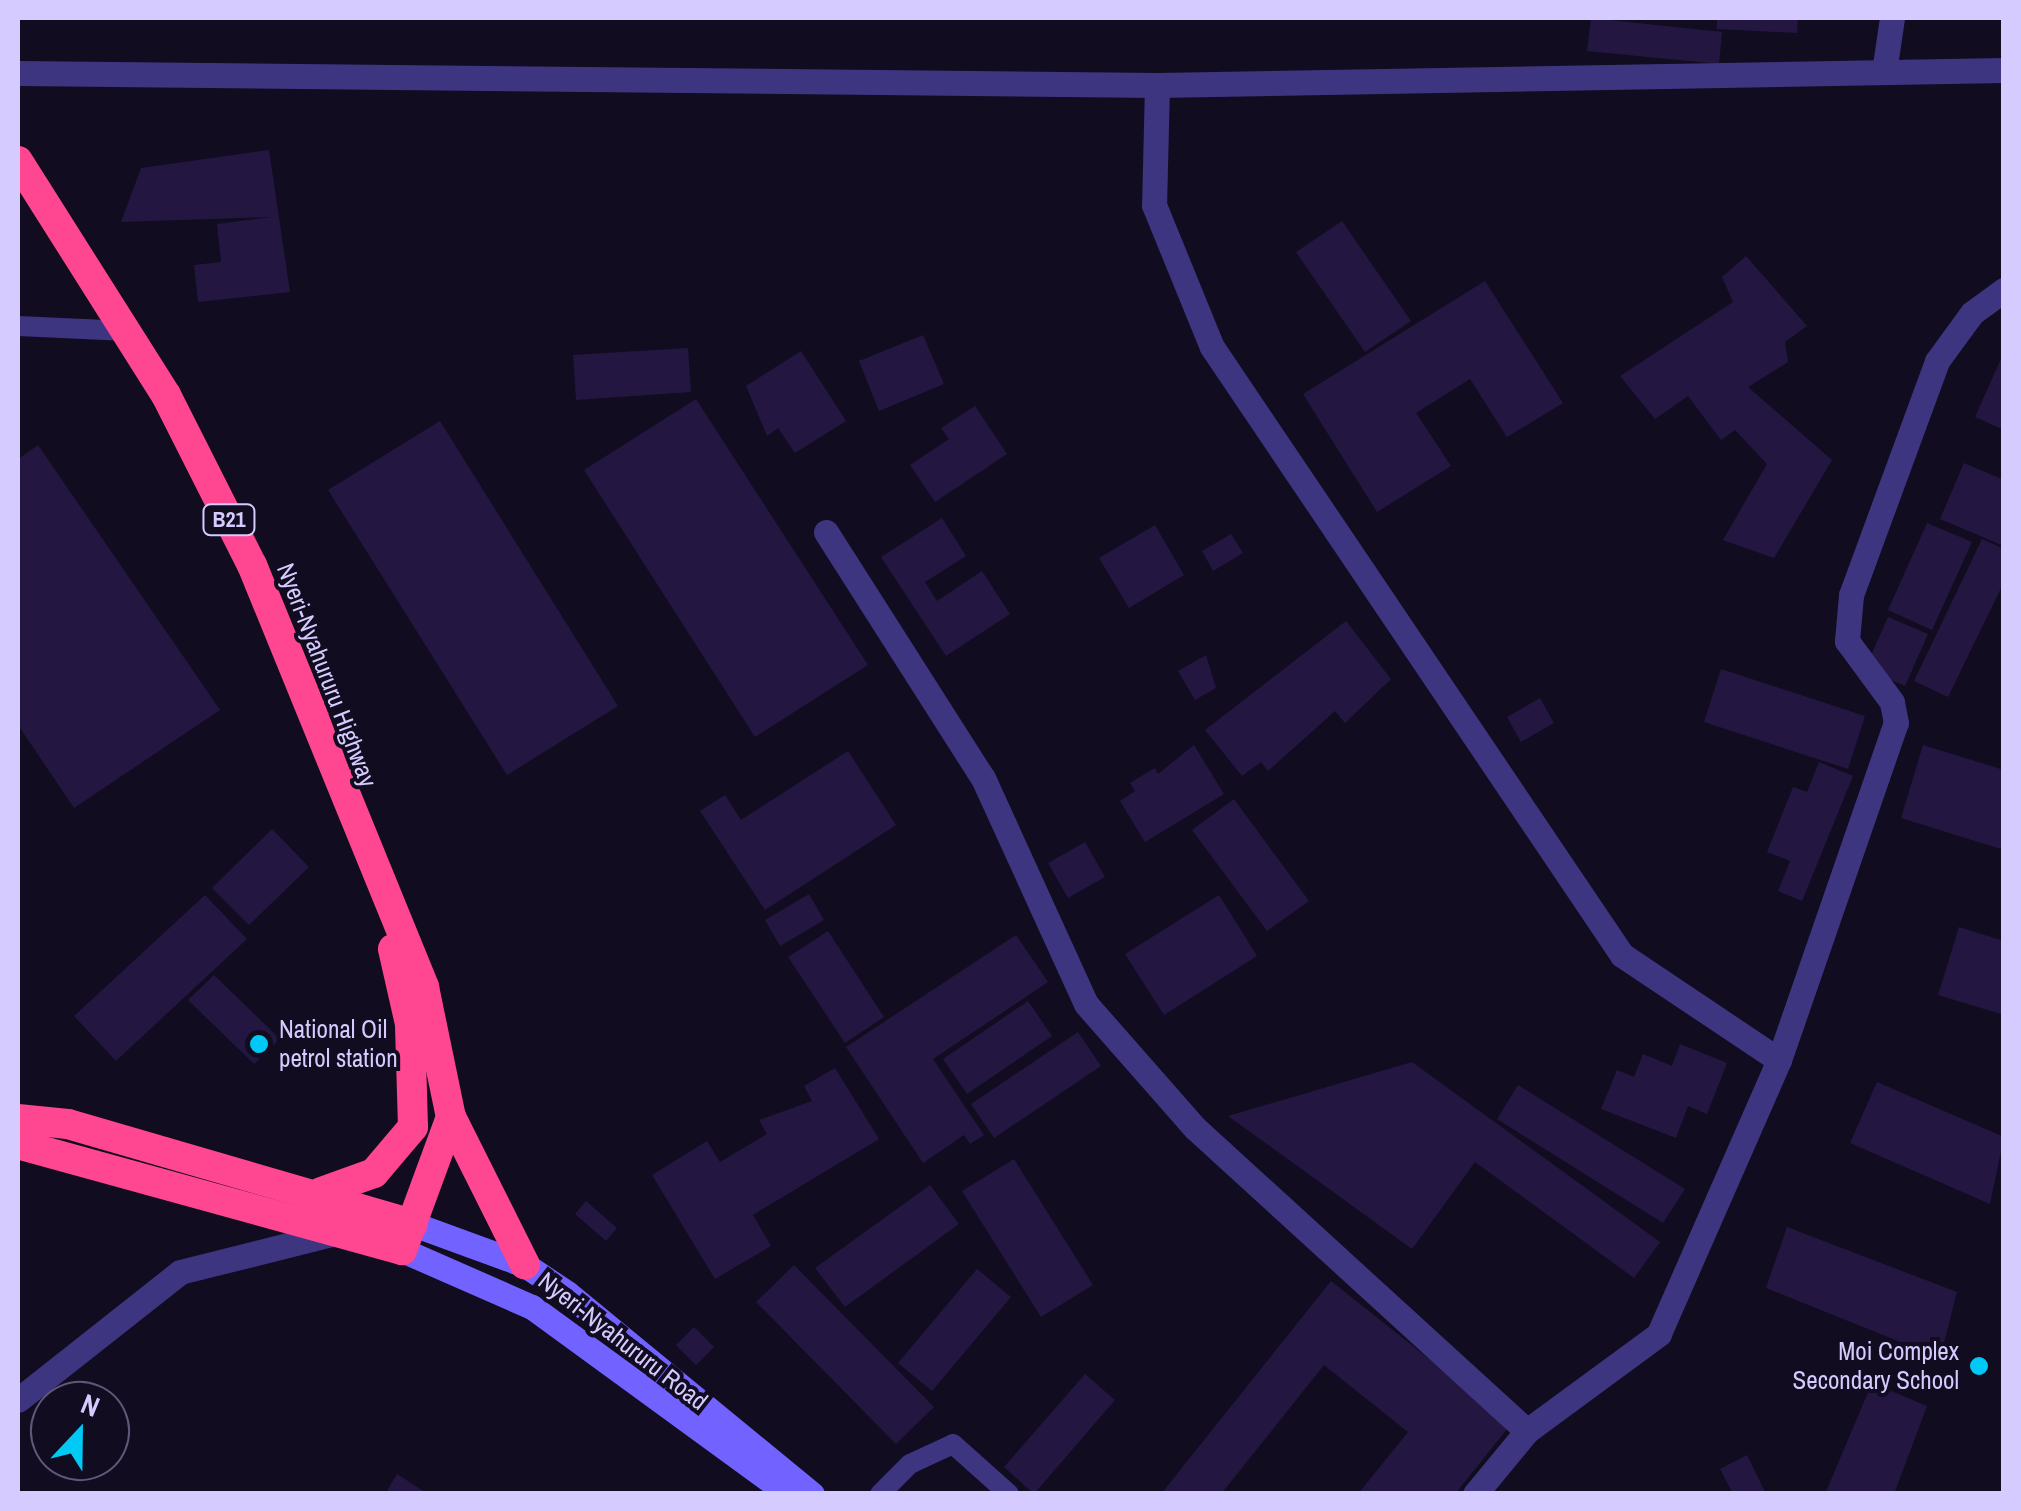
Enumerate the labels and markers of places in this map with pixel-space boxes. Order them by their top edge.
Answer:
place label: National Oil petrol station [279,1015,398,1074]
marker: National Oil petrol station [248,1033,270,1055]
place label: Moi Complex Secondary School [1793,1337,1959,1396]
marker: Moi Complex Secondary School [1968,1355,1990,1377]

